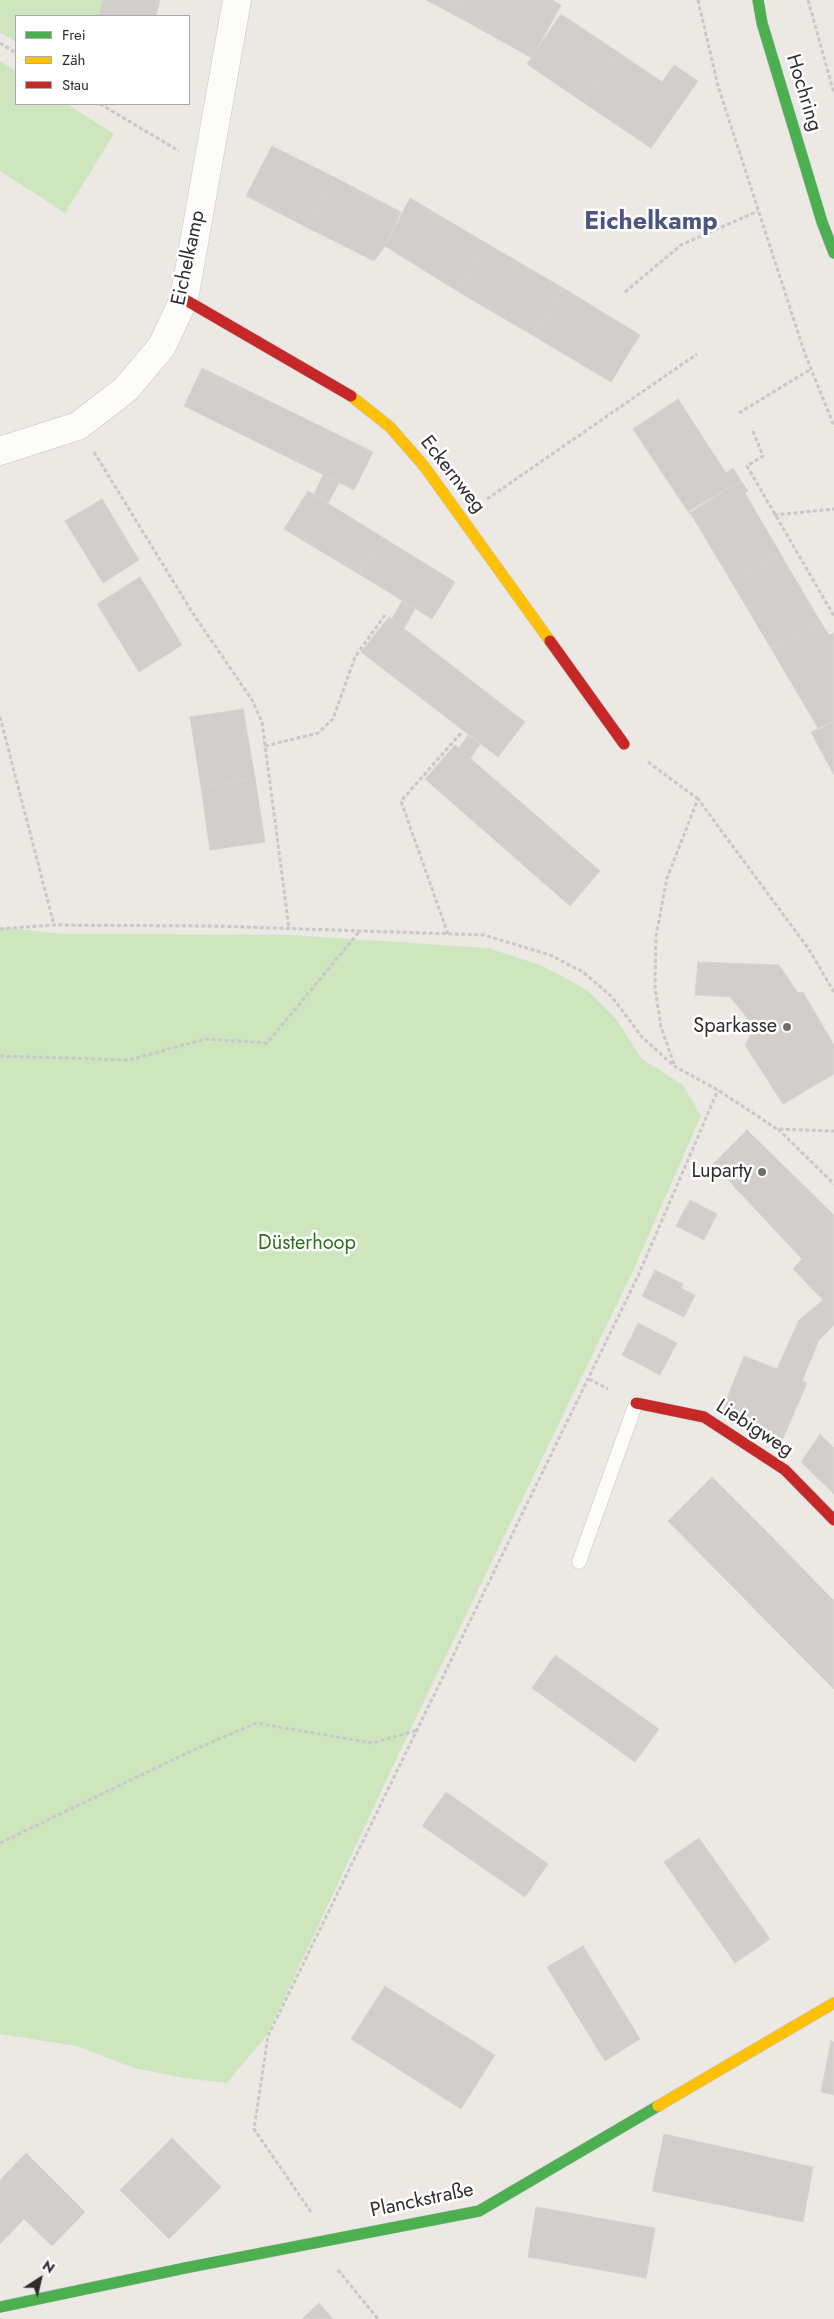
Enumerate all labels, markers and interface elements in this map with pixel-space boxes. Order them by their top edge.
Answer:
legend [15,15,190,105]
text: Frei [62,24,86,46]
text: Zäh [62,49,85,71]
street label: Hochring [780,52,826,134]
text: Stau [62,74,89,96]
street label: Eichelkamp [167,208,211,308]
district label: Eichelkamp [584,208,718,238]
street label: Eckernweg [414,432,490,518]
place label: Sparkasse [693,1015,777,1039]
marker: Sparkasse [781,1021,793,1033]
place label: Luparty [691,1160,752,1184]
marker: Luparty [756,1166,768,1178]
park label: Düsterhoop [258,1232,356,1256]
street label: Liebigweg [711,1395,797,1463]
street label: Planckstraße [368,2178,476,2224]
north arrow [15,2254,65,2304]
text: N [38,2255,59,2278]

